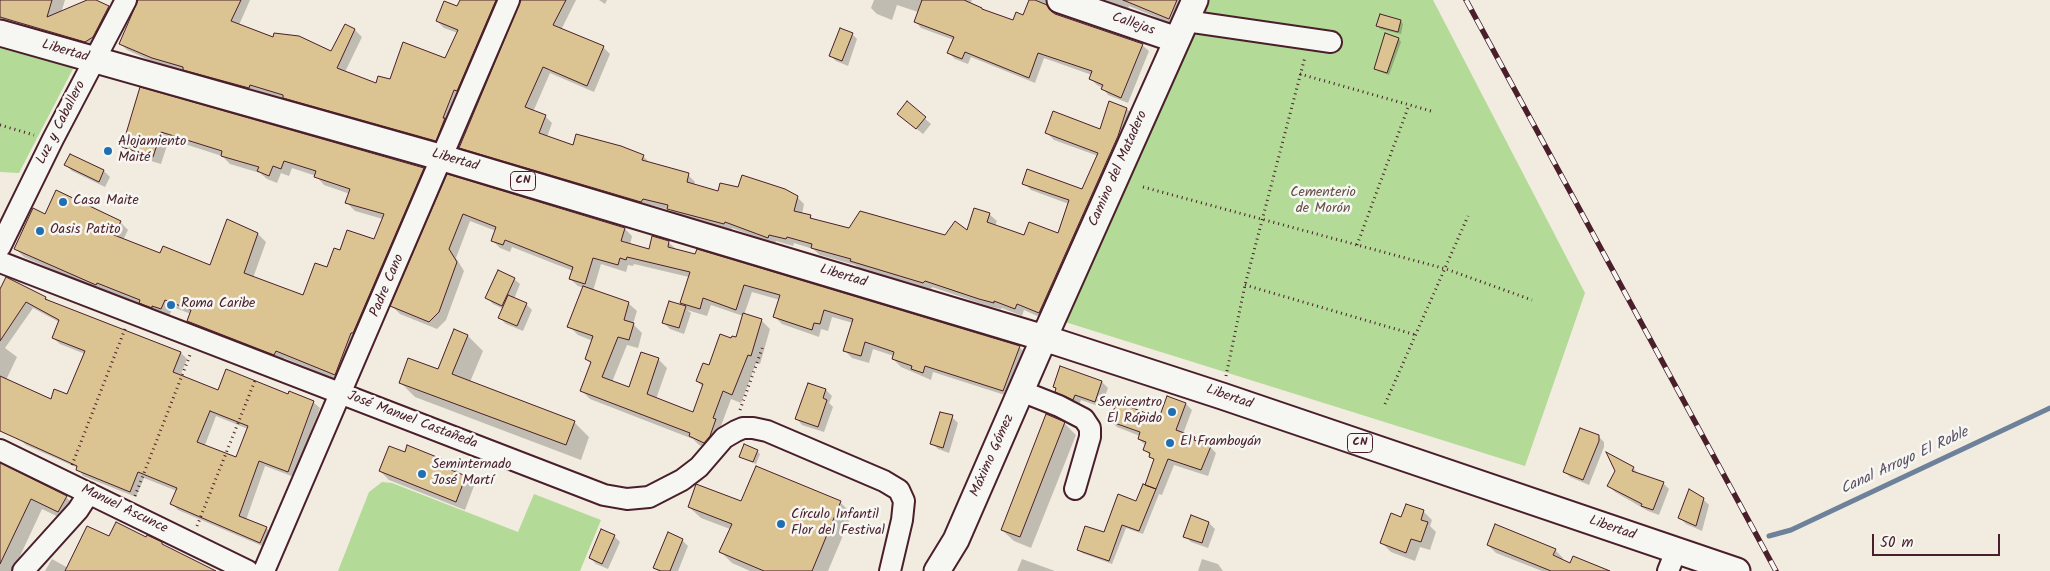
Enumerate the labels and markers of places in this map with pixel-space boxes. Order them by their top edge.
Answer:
place label: Alojamiento Maité [118,135,186,168]
marker: Alojamiento Maité [102,145,114,157]
place label: Casa Maite [73,194,139,210]
marker: Casa Maite [57,196,69,208]
place label: Oasis Patito [50,223,121,239]
marker: Oasis Patito [34,225,46,237]
place label: Roma Caribe [181,297,255,313]
marker: Roma Caribe [165,299,177,311]
place label: Servicentro El Rápido [1098,396,1162,428]
marker: Servicentro El Rápido [1166,406,1178,418]
place label: El Framboyán [1180,435,1261,451]
marker: El Framboyán [1164,437,1176,449]
place label: Seminternado José Martí [432,458,511,491]
marker: Seminternado José Martí [416,468,428,480]
place label: Círculo Infantil Flor del Festival [791,508,885,540]
marker: Círculo Infantil Flor del Festival [775,518,787,530]

